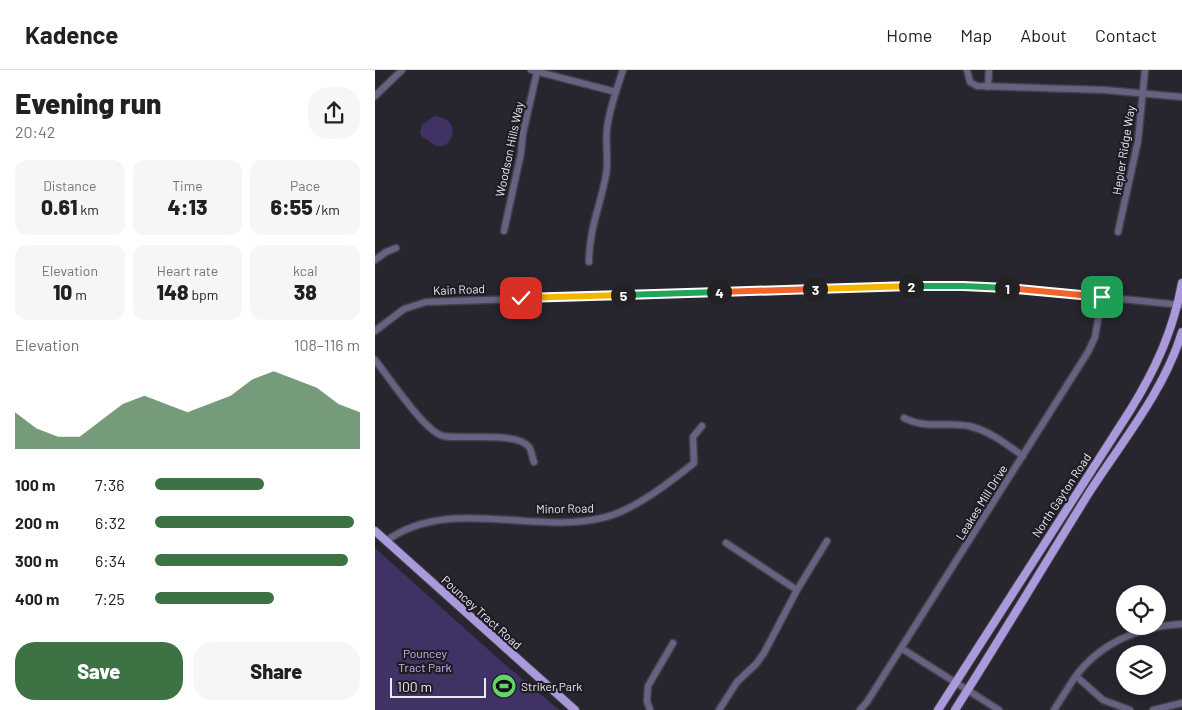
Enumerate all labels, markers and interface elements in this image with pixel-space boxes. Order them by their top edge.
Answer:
text: Kadence [25,20,118,49]
text: Home [886,24,932,46]
text: Map [960,24,992,46]
text: About [1020,24,1067,46]
text: Contact [1095,24,1157,46]
text: Evening run [15,86,161,120]
button: share [308,87,360,139]
street label: Woodson Hills Way [492,100,526,198]
street label: Hepler Ridge Way [1109,104,1137,196]
text: 20:42 [15,122,55,141]
text: Distance [43,177,97,194]
text: Time [172,177,203,194]
text: Pace [290,177,320,194]
text: 0.61 [41,194,77,219]
text: 4:13 [168,194,207,219]
text: 6:55 [271,194,313,219]
text: km [77,201,99,218]
text: /km [313,201,340,218]
text: Elevation [42,262,98,279]
text: Heart rate [157,262,218,279]
text: kcal [293,262,317,279]
pin: 2 [899,274,923,298]
pin: 3 [803,276,827,302]
pin: 1 [995,276,1019,300]
pin [1081,276,1123,318]
pin [500,277,542,319]
text: 2 [908,278,915,295]
text: 10 [53,279,72,304]
text: 148 [157,279,189,304]
text: 38 [294,279,317,304]
pin: 4 [707,280,731,304]
text: 1 [1005,280,1010,297]
street label: Kain Road [433,281,485,297]
text: 3 [812,281,819,298]
pin: 5 [611,282,635,308]
icon: arrive [1088,283,1116,311]
icon: check [507,284,535,312]
text: 4 [715,284,724,301]
text: m [72,286,87,303]
text: bpm [189,286,218,303]
text: 5 [620,287,627,304]
text: Elevation [15,335,79,354]
text: 108–116 m [294,335,360,354]
street label: North Gayton Road [1029,450,1093,540]
street label: Leakes Mill Drive [952,462,1010,542]
text: 100 m [15,475,55,494]
text: 7:36 [95,475,124,494]
street label: Minor Road [536,500,594,516]
text: 200 m [15,513,59,532]
text: 6:32 [95,513,125,532]
text: 300 m [15,551,58,570]
text: 6:34 [95,551,126,570]
street label: Pouncey Tract Road [439,572,525,652]
map controls [1116,585,1166,695]
button: locate [1116,585,1166,635]
text: 400 m [15,589,59,608]
text: 7:25 [95,589,125,608]
button: Save [15,642,183,700]
button: Share [193,642,360,700]
button: layers [1116,645,1166,695]
park label: Pouncey Tract Park [398,646,452,674]
sports icon: Striker Park [491,673,517,699]
scale bar [390,675,486,698]
text: 100 m [397,678,432,695]
place label: Striker Park [521,679,582,693]

